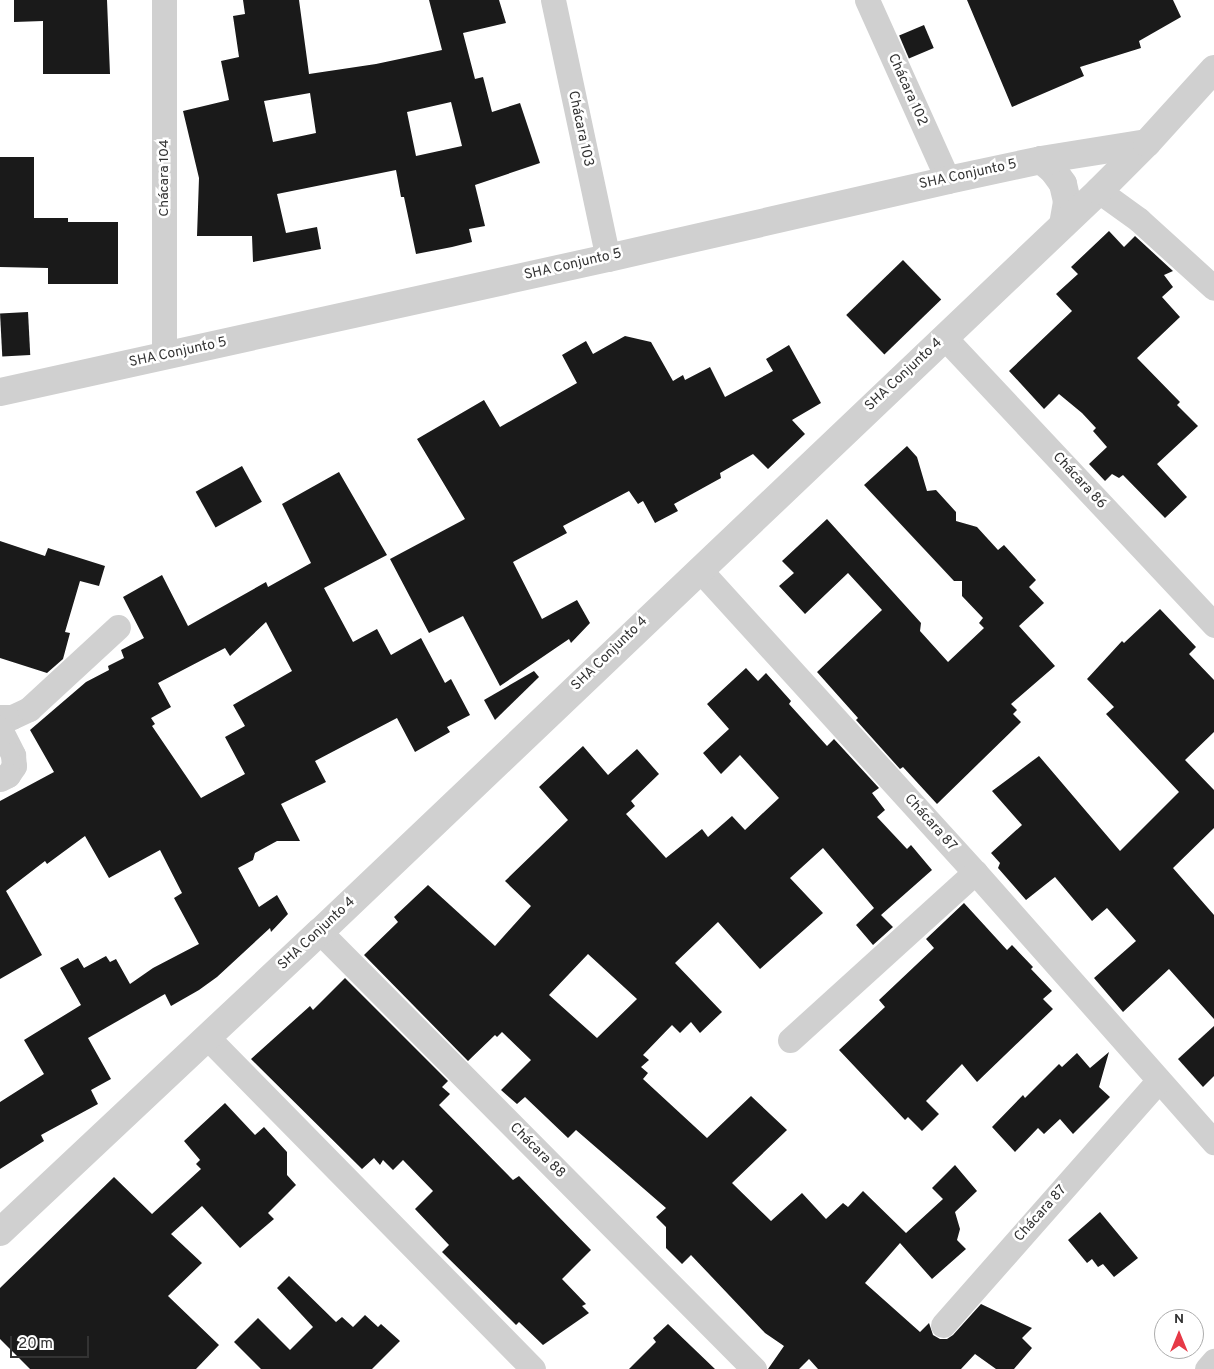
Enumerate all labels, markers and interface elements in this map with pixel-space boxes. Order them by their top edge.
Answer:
street label: Chácara 102 [884,51,930,129]
street label: Chácara 103 [564,90,596,168]
street label: Chácara 104 [157,139,173,217]
street label: SHA Conjunto 5 [917,156,1019,194]
street label: SHA Conjunto 5 [522,246,624,284]
street label: SHA Conjunto 5 [127,334,229,372]
street label: SHA Conjunto 4 [862,335,946,415]
street label: Chácara 86 [1048,449,1110,513]
street label: SHA Conjunto 4 [568,613,652,695]
street label: Chácara 87 [900,791,960,855]
street label: SHA Conjunto 4 [275,894,359,974]
street label: Chácara 88 [506,1120,568,1182]
street label: Chácara 87 [1011,1182,1071,1246]
north arrow [1154,1309,1204,1359]
text: N [1174,1311,1184,1328]
scale bar [12,1326,91,1358]
text: 20 m [18,1335,53,1354]

